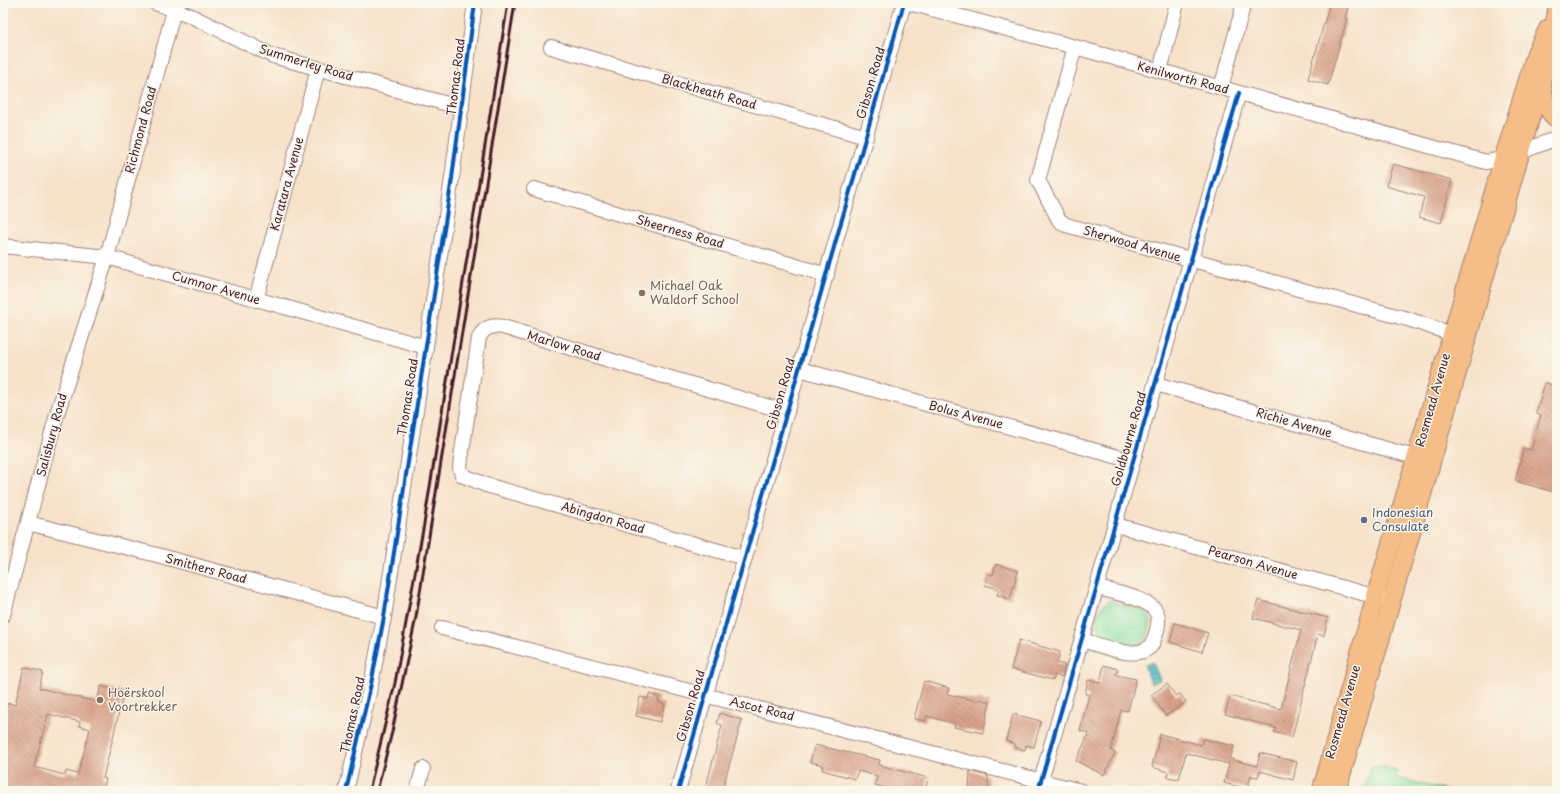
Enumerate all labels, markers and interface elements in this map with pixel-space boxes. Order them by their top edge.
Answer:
street label: Thomas Road [441,37,469,117]
street label: Summerley Road [257,39,355,85]
street label: Gibson Road [851,44,889,121]
street label: Kenilworth Road [1135,56,1231,98]
street label: Blackheath Road [660,69,759,113]
street label: Richmond Road [120,84,160,175]
street label: Karatara Avenue [265,134,307,233]
street label: Sheerness Road [634,210,726,252]
street label: Sherwood Avenue [1081,220,1184,266]
street label: Cumnor Avenue [170,266,263,308]
place label: Michael Oak Waldorf School [650,276,739,308]
marker: Michael Oak Waldorf School [637,288,647,298]
street label: Marlow Road [525,325,603,365]
street label: Rosmead Avenue [1410,350,1454,449]
street label: Gibson Road [761,355,799,432]
street label: Thomas Road [392,357,422,437]
street label: Goldbourne Road [1106,389,1150,488]
street label: Salisbury Road [31,391,71,479]
street label: Bolus Avenue [927,395,1006,433]
street label: Richie Avenue [1254,403,1335,442]
street label: Abingdon Road [559,497,647,538]
place label: Indonesian Consulate [1372,503,1433,535]
marker: Indonesian Consulate [1359,515,1369,525]
street label: Pearson Avenue [1206,541,1300,583]
street label: Smithers Road [164,549,249,588]
street label: Rosmead Avenue [1320,662,1364,761]
street label: Gibson Road [671,667,709,744]
street label: Thomas Road [335,675,369,755]
place label: Hoërskool Voortrekker [108,683,177,715]
street label: Ascot Road [728,691,796,725]
marker: Hoërskool Voortrekker [95,695,105,705]

